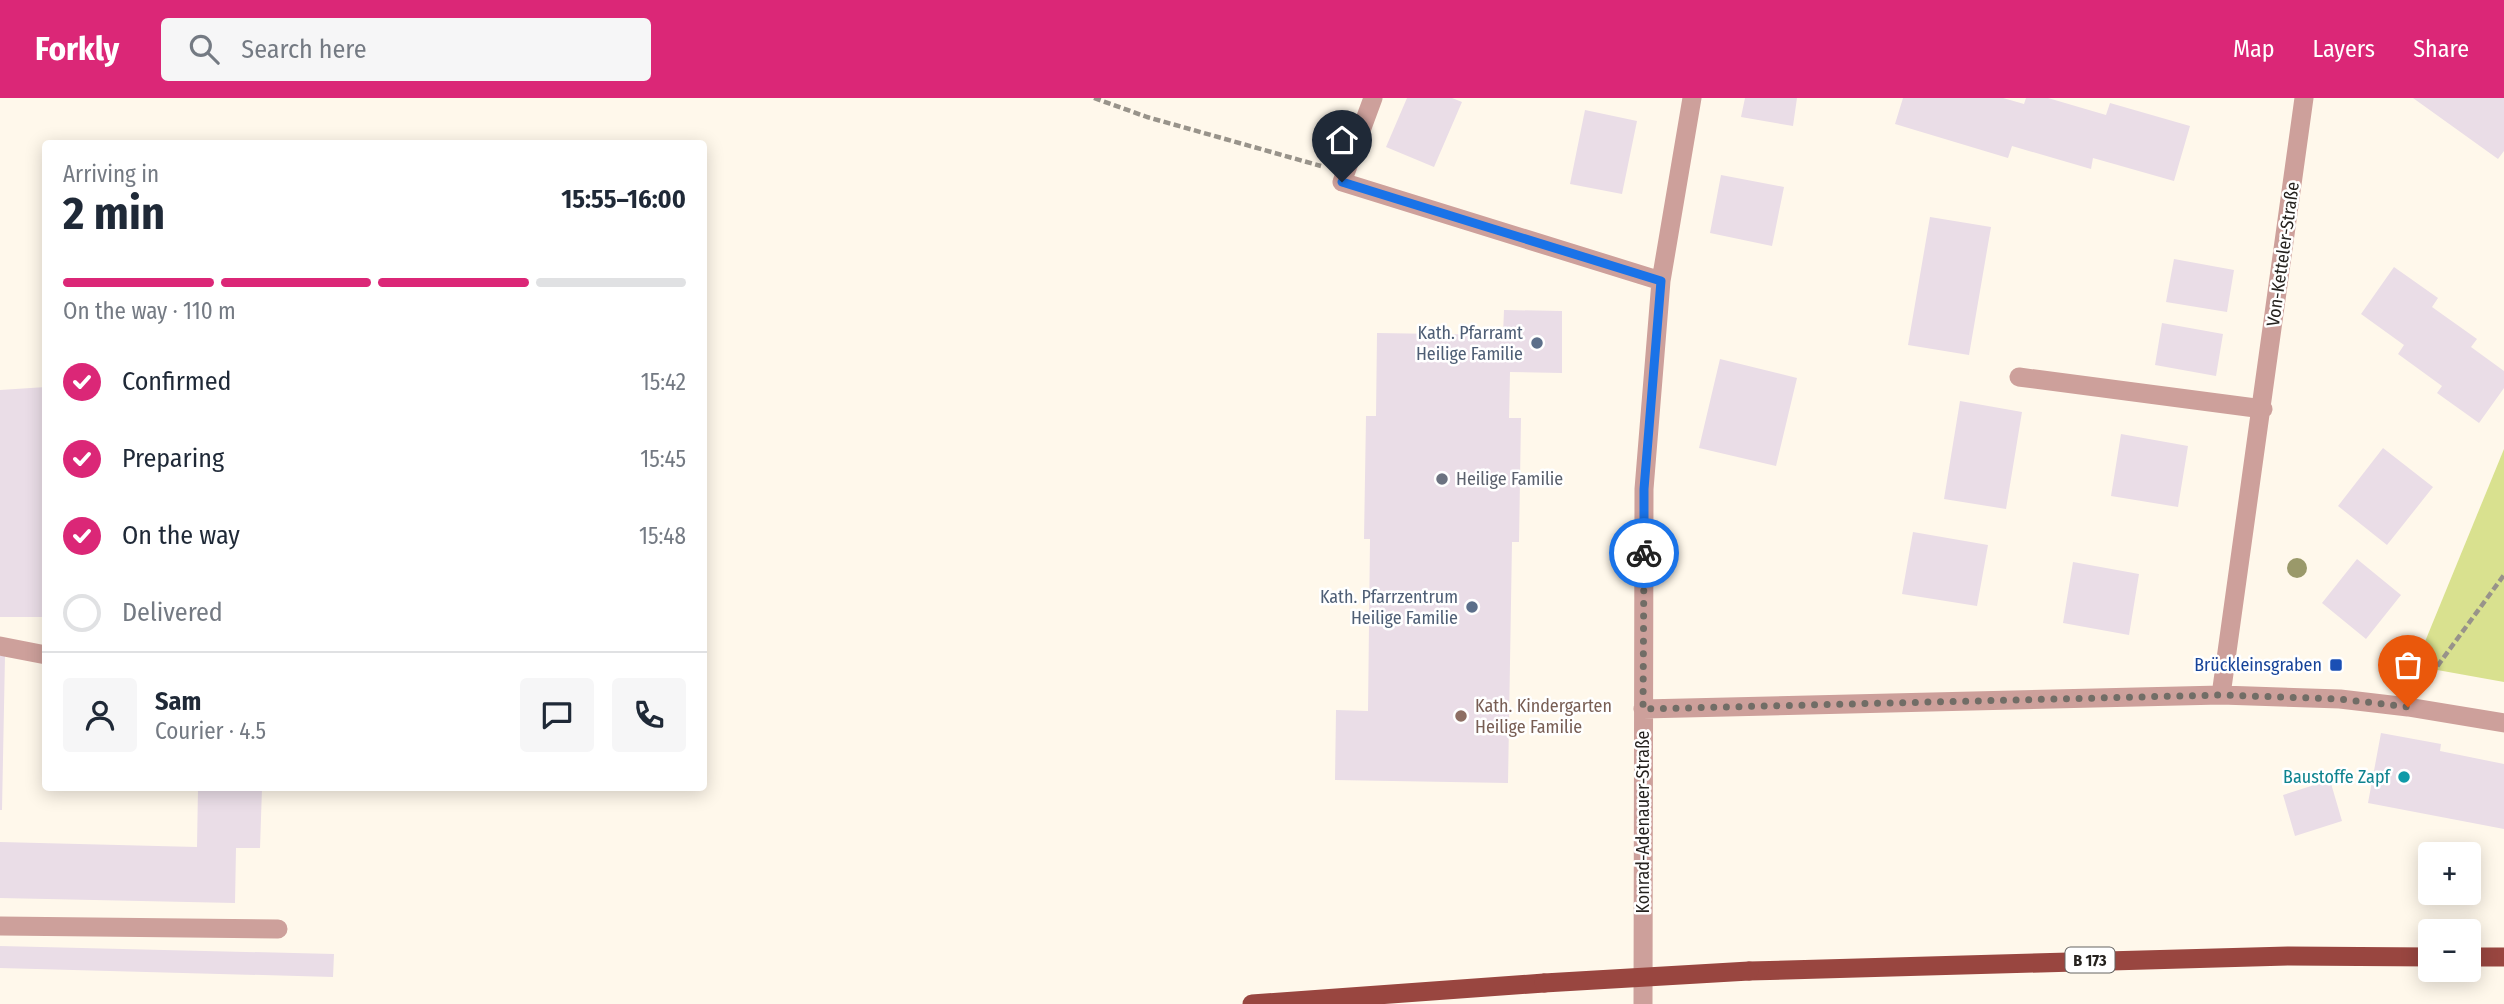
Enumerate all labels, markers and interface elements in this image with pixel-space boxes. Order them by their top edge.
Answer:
search box [161,18,651,81]
text: Forkly [35,29,119,69]
icon: search [185,30,223,68]
text: Search here [241,34,367,65]
text: Map [2233,35,2275,63]
text: Layers [2313,35,2375,63]
text: Share [2413,35,2469,63]
pin [1312,110,1372,182]
icon: home [1323,121,1361,159]
text: Arriving in [63,160,159,188]
street label: Von-Ketteler-Straße [2262,180,2304,328]
text: 15:55–16:00 [561,184,686,215]
text: 2 min [63,186,165,241]
text: On the way · 110 m [63,297,236,325]
place label: Kath. Pfarramt Heilige Familie [1416,322,1523,365]
marker: Kath. Pfarramt Heilige Familie [1529,335,1545,351]
icon: check [63,363,101,401]
text: Confirmed [122,366,232,397]
text: 15:42 [641,368,686,396]
icon: check [63,440,101,478]
text: Preparing [122,443,224,474]
text: 15:45 [640,445,686,473]
place label: Heilige Familie [1456,468,1563,490]
marker: Heilige Familie [1434,471,1450,487]
icon: check [63,517,101,555]
courier [1609,518,1679,588]
text: On the way [122,520,240,551]
text: 15:48 [639,522,686,550]
icon: bike [1625,534,1663,572]
place label: Kath. Pfarrzentrum Heilige Familie [1320,586,1458,629]
text: Delivered [122,597,223,628]
marker: Kath. Pfarrzentrum Heilige Familie [1464,599,1480,615]
pin [2378,635,2438,707]
icon: bag [2389,646,2427,684]
place label: Brückleinsgraben [2194,654,2322,676]
marker: Brückleinsgraben [2328,657,2344,673]
button: person [63,678,137,752]
button: chat [520,678,594,752]
button: phone [612,678,686,752]
text: Sam [155,686,201,717]
place label: Kath. Kindergarten Heilige Familie [1475,695,1612,738]
marker: Kath. Kindergarten Heilige Familie [1453,708,1469,724]
text: Courier · 4.5 [155,717,266,745]
street label: Konrad-Adenauer-Straße [1632,730,1654,914]
place label: Baustoffe Zapf [2283,766,2391,788]
marker: Baustoffe Zapf [2396,769,2412,785]
map controls [2418,842,2481,982]
button: + [2418,842,2481,905]
button: − [2418,919,2481,982]
road number: B 173 [2066,947,2114,972]

